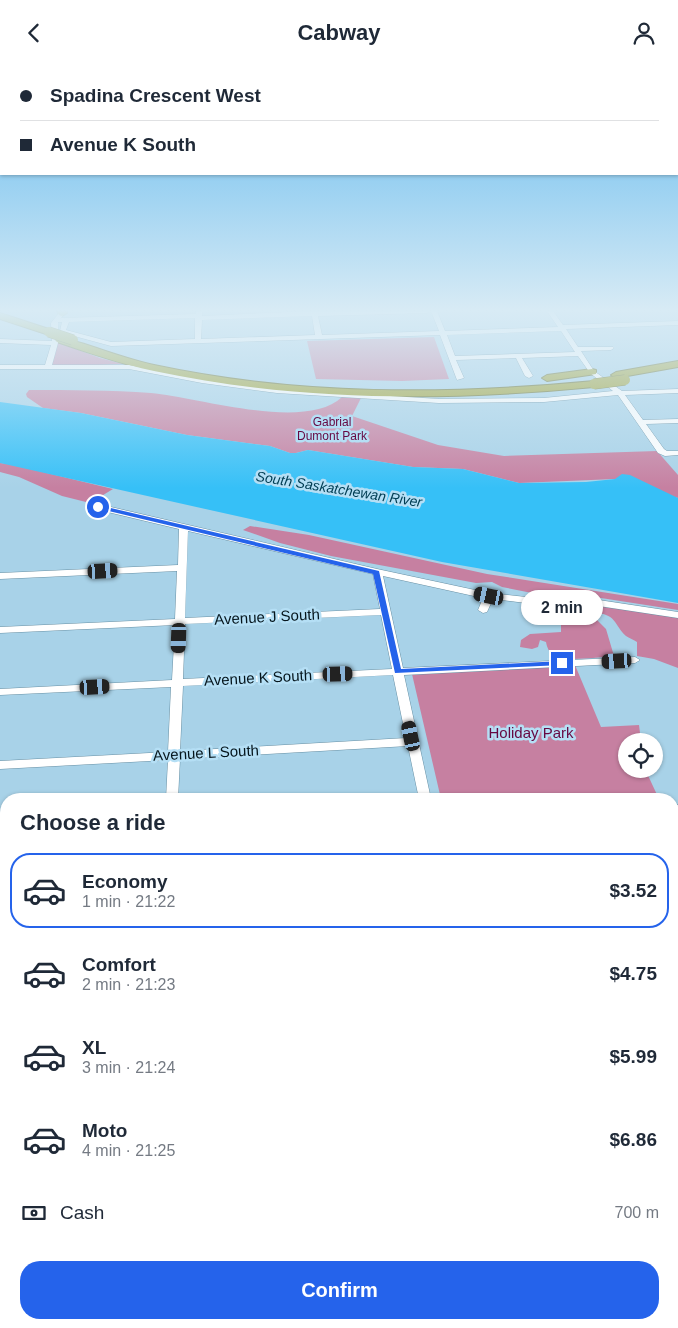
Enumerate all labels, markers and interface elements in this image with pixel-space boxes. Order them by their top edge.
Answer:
icon: back [20,19,48,47]
icon: person [630,19,658,47]
text: Cabway [297,20,381,45]
text: Spadina Crescent West [50,85,261,106]
text: Avenue K South [50,134,196,155]
park label: Gabrial Dumont Park [297,415,368,443]
water label: South Saskatchewan River [255,468,425,510]
route start [87,496,109,518]
car [87,563,118,579]
car [472,586,505,606]
callout: 2 min [521,591,603,625]
text: 2 min [541,599,583,616]
street label: Avenue J South [214,605,320,628]
car [170,623,187,653]
route end [551,652,573,674]
car [601,653,632,669]
street label: Avenue K South [204,666,312,689]
car [322,666,353,682]
car [79,679,110,695]
car [400,720,421,752]
park label: Holiday Park [488,724,574,741]
map controls [618,733,663,778]
button: locate [618,733,663,778]
street label: Avenue L South [153,741,259,764]
text: Choose a ride [20,810,165,835]
icon: car [22,868,67,913]
text: Economy [82,871,168,892]
text: $3.52 [609,880,657,901]
text: 1 min · 21:22 [82,893,175,910]
icon: car [22,951,67,996]
text: Comfort [82,954,156,975]
text: $4.75 [609,963,657,984]
text: 2 min · 21:23 [82,976,175,993]
icon: car [22,1034,67,1079]
text: XL [82,1037,106,1058]
text: $5.99 [609,1046,657,1067]
text: 3 min · 21:24 [82,1059,175,1076]
icon: car [22,1117,67,1162]
text: Moto [82,1120,127,1141]
text: $6.86 [609,1129,657,1150]
text: 4 min · 21:25 [82,1142,175,1159]
icon: cash [20,1199,48,1227]
text: Cash [60,1202,104,1223]
text: 700 m [615,1204,659,1221]
button: Confirm [20,1261,659,1319]

